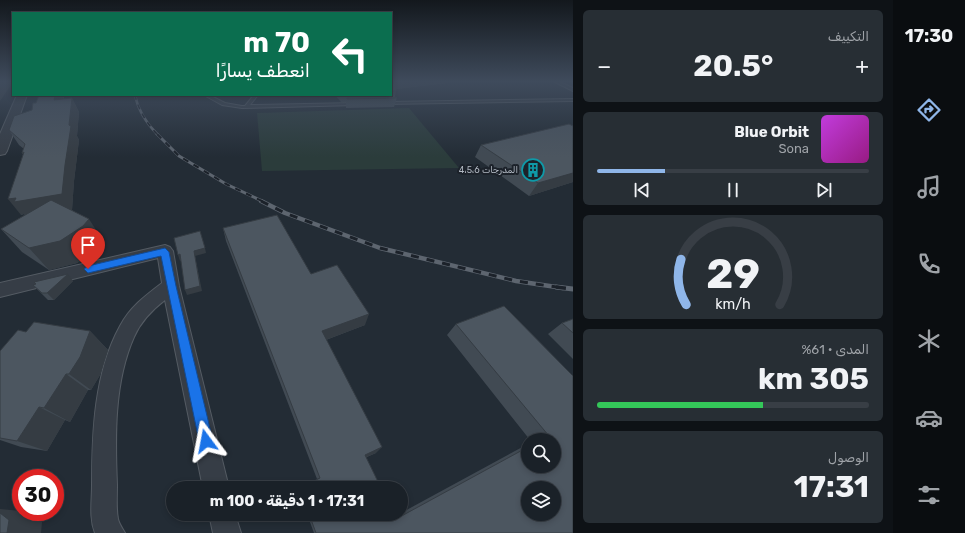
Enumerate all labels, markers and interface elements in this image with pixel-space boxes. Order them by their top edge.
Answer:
text: 17:30 [905,25,953,47]
text: 70 m [243,26,310,59]
icon: left [324,28,376,80]
text: التكييف [828,29,869,44]
text: 20.5° [693,48,773,84]
text: − [597,53,611,80]
text: + [855,53,869,80]
text: انعطف يسارًا [216,60,310,82]
icon: directions [915,96,943,124]
text: Blue Orbit [734,123,809,141]
text: Sona [778,141,809,156]
building icon: المدرجات 4،5،6 [520,157,546,183]
place label: المدرجات 4،5،6 [459,165,518,175]
icon: music [915,173,943,201]
icon: previous [631,179,653,201]
icon: pause [722,179,744,201]
icon: next [813,179,835,201]
pin [71,228,105,269]
icon: arrive [77,234,99,256]
text: 29 [706,248,760,297]
icon: phone [915,250,943,278]
text: km/h [715,295,751,312]
icon: climate [915,327,943,355]
text: المدى · 61% [801,342,869,357]
text: 305 km [758,361,869,397]
icon: car [915,404,943,432]
position arrow [185,420,227,462]
map controls [521,433,561,521]
button: search [521,433,561,473]
text: الوصول [828,450,869,465]
speed limit sign: 30 [12,469,64,521]
text: 17:31 [794,469,869,505]
button: layers [521,481,561,521]
icon: filters [915,481,943,509]
text: 17:31 · 1 دقيقة · 100 m [210,492,364,510]

